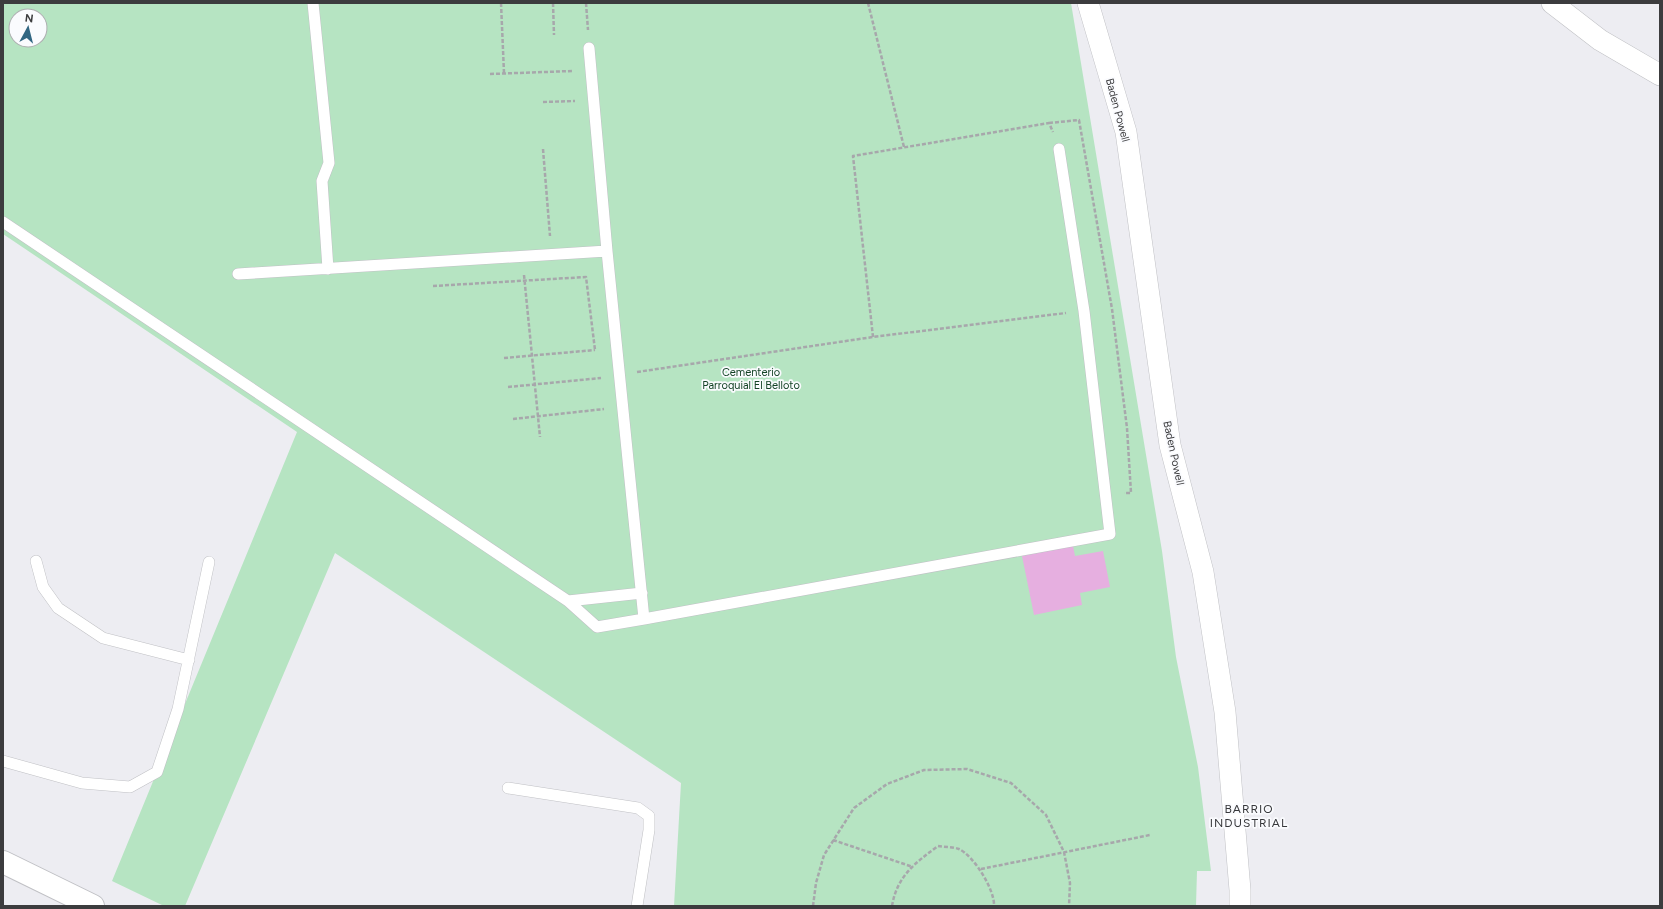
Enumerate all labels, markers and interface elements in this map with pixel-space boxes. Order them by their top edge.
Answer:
north arrow [8,8,48,48]
text: N [24,12,34,26]
street label: Baden Powell [1103,77,1132,143]
park label: Cementerio Parroquial El Belloto [702,366,800,392]
street label: Baden Powell [1160,420,1187,486]
district label: BARRIO INDUSTRIAL [1210,802,1288,830]

